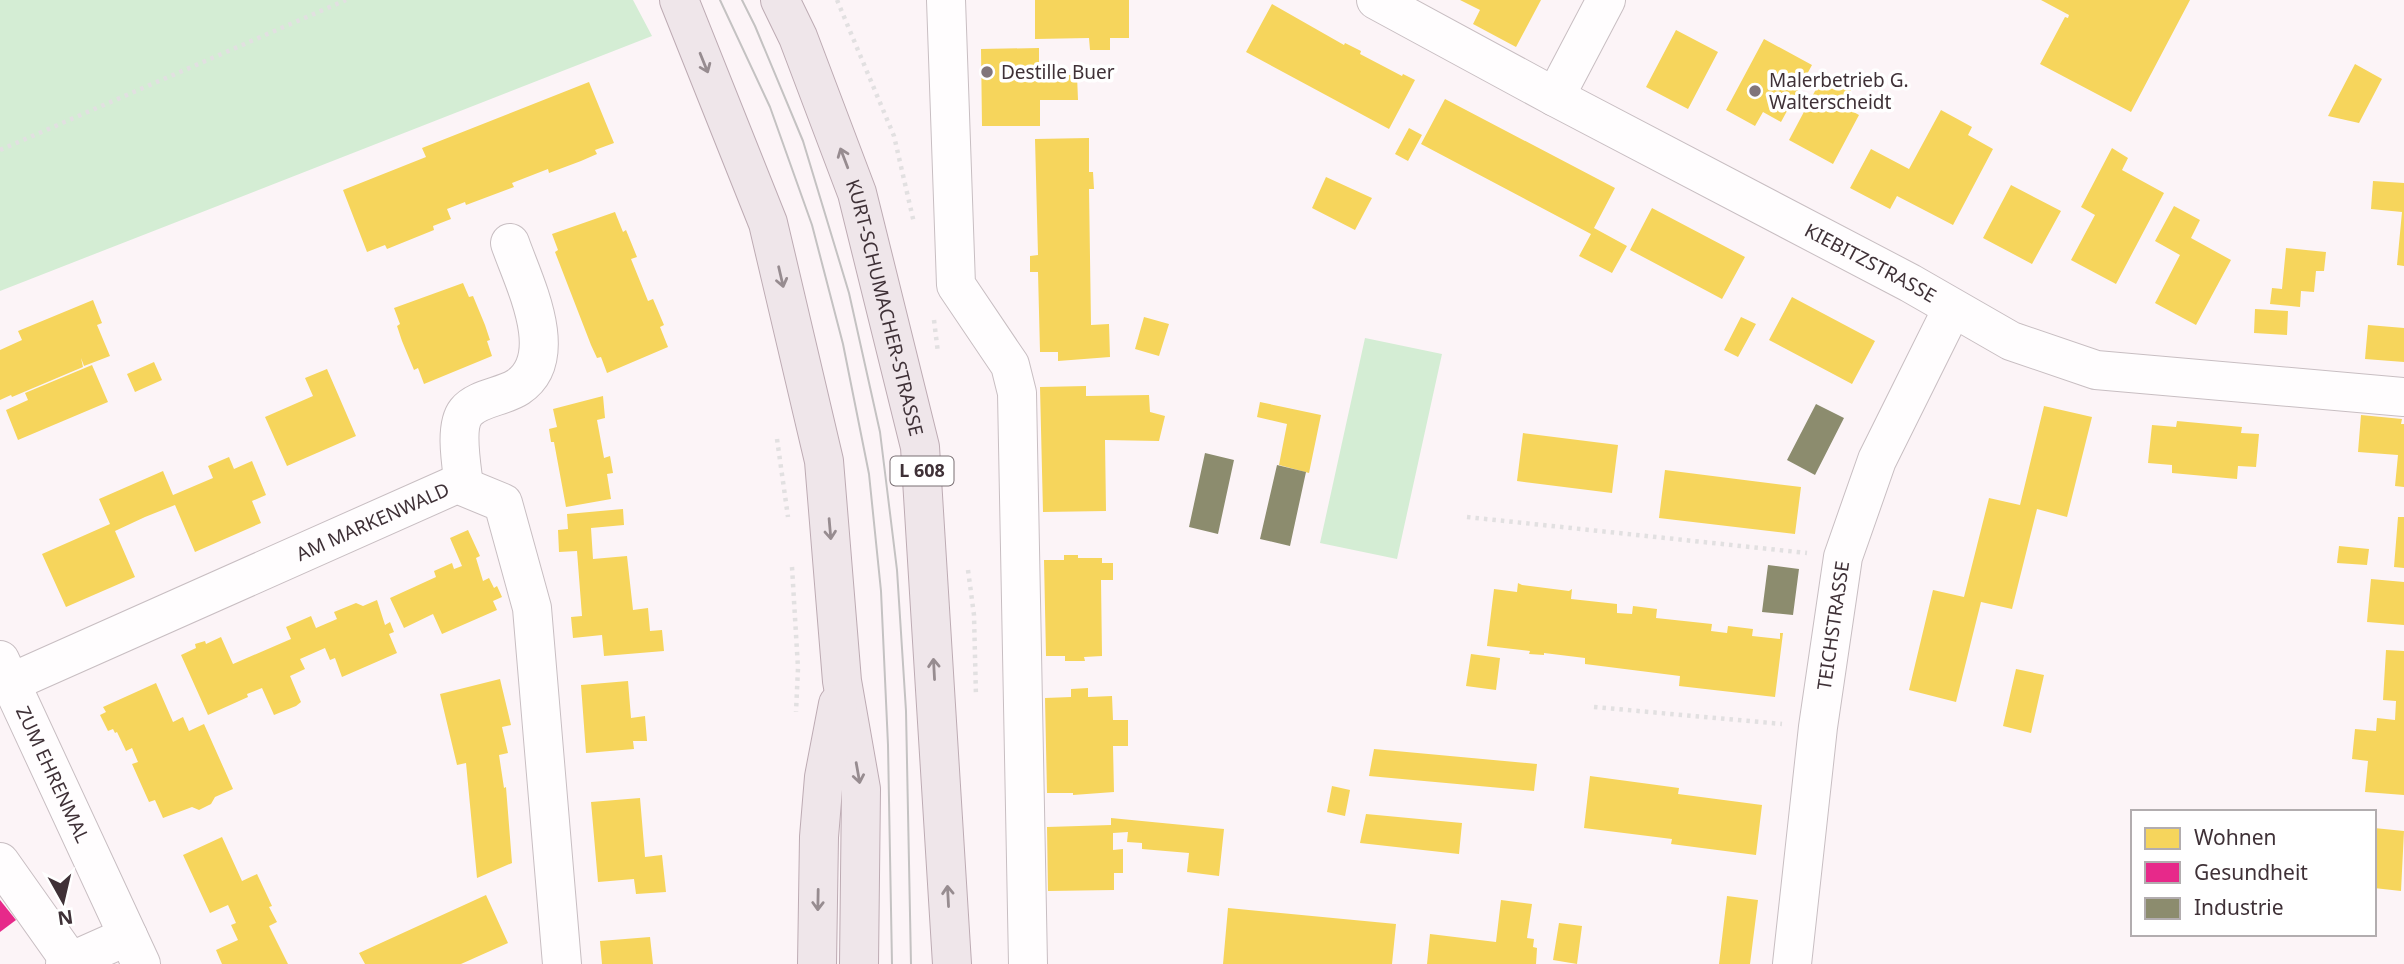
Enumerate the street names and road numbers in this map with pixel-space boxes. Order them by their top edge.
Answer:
street label: KURT-SCHUMACHER-STRASSE [840,175,930,439]
street label: KIEBITZSTRASSE [1800,217,1941,308]
road number: L 608 [890,457,954,486]
street label: AM MARKENWALD [292,476,453,567]
street label: TEICHSTRASSE [1811,559,1855,692]
street label: ZUM EHRENMAL [10,702,96,847]

